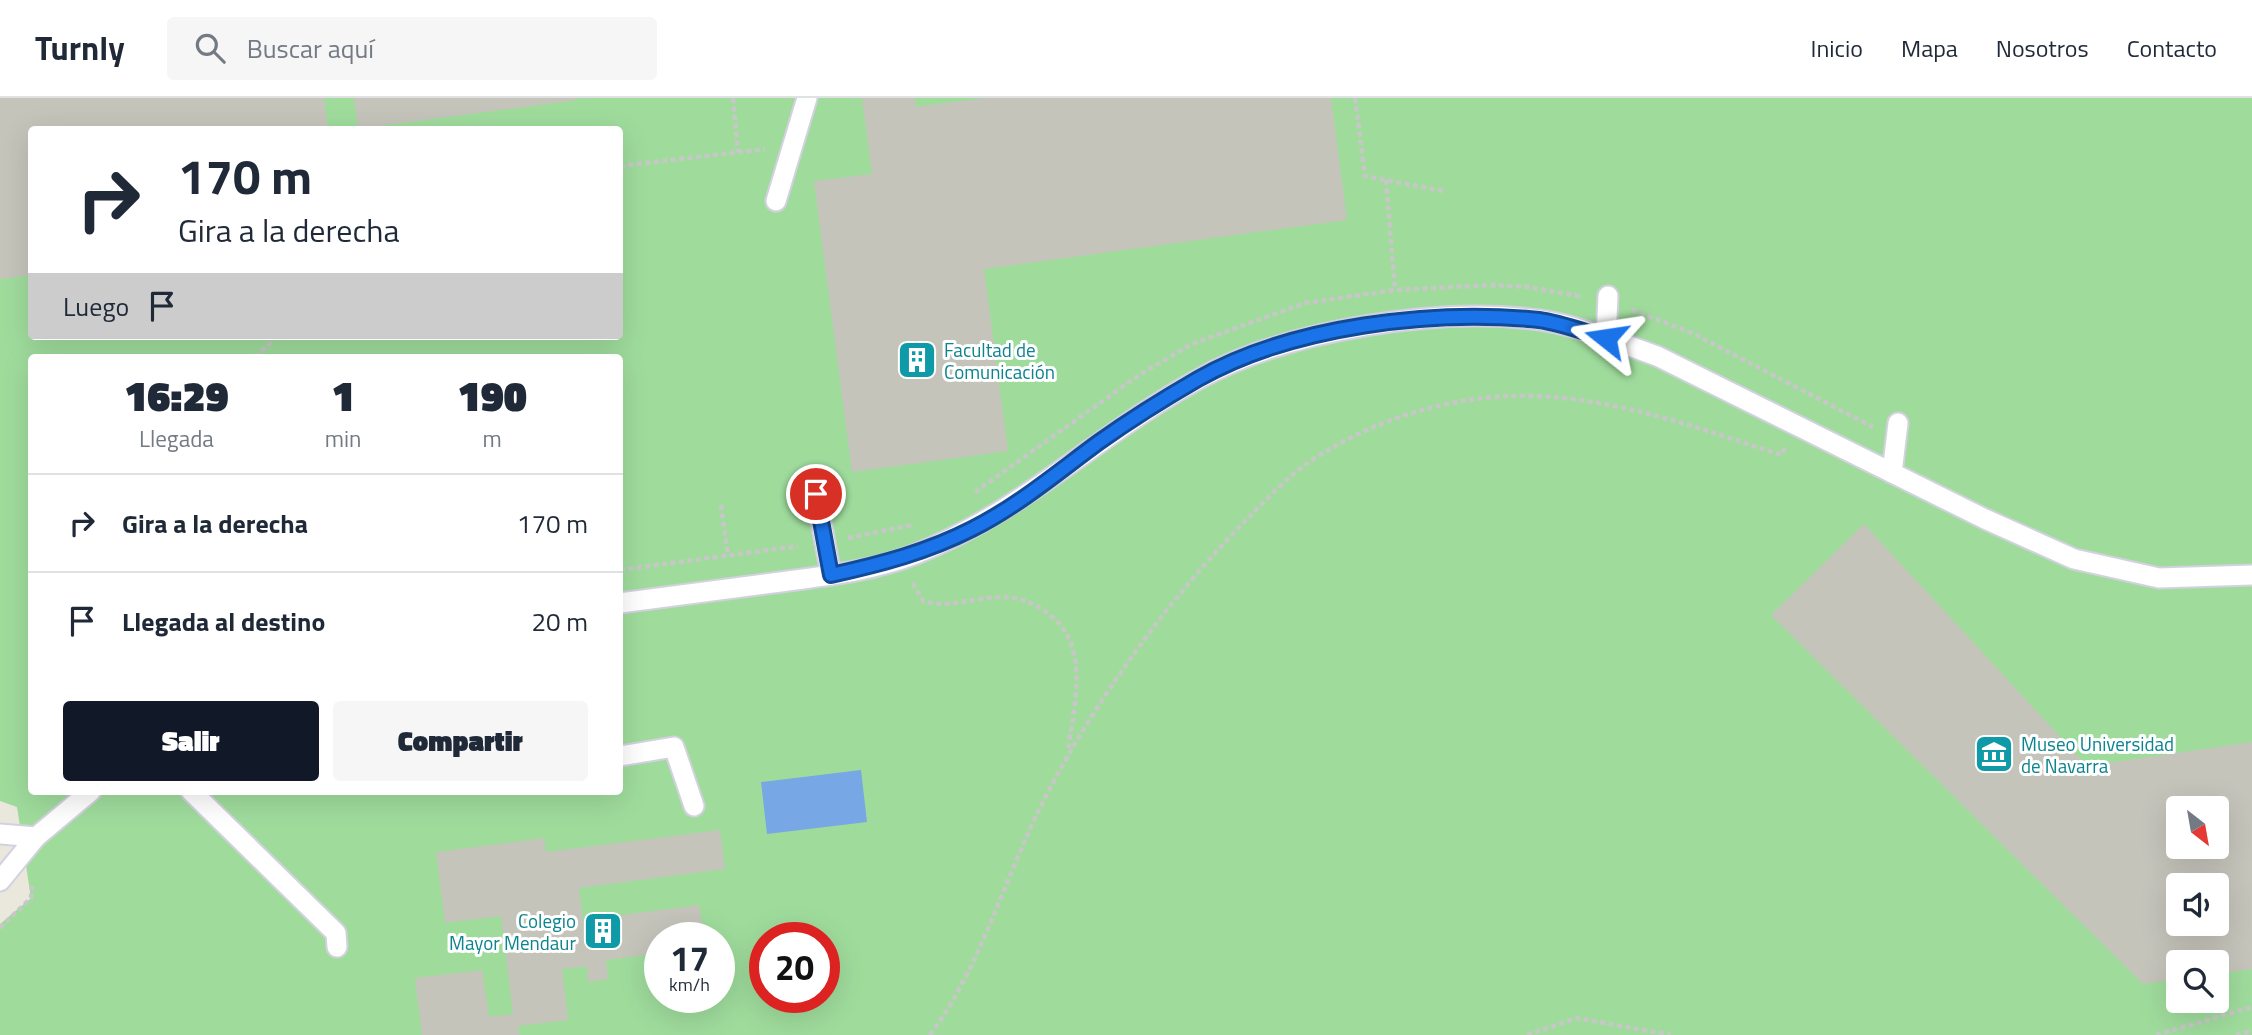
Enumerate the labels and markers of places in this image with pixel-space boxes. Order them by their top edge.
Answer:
place label: Facultad de Comunicación [944,335,1055,386]
building icon: Facultad de Comunicación [896,339,938,381]
pin [786,464,846,524]
place label: Museo Universidad de Navarra [2021,729,2174,780]
museum icon: Museo Universidad de Navarra [1973,733,2015,775]
place label: Colegio Mayor Mendaur [449,906,576,957]
building icon: Colegio Mayor Mendaur [582,910,624,952]

